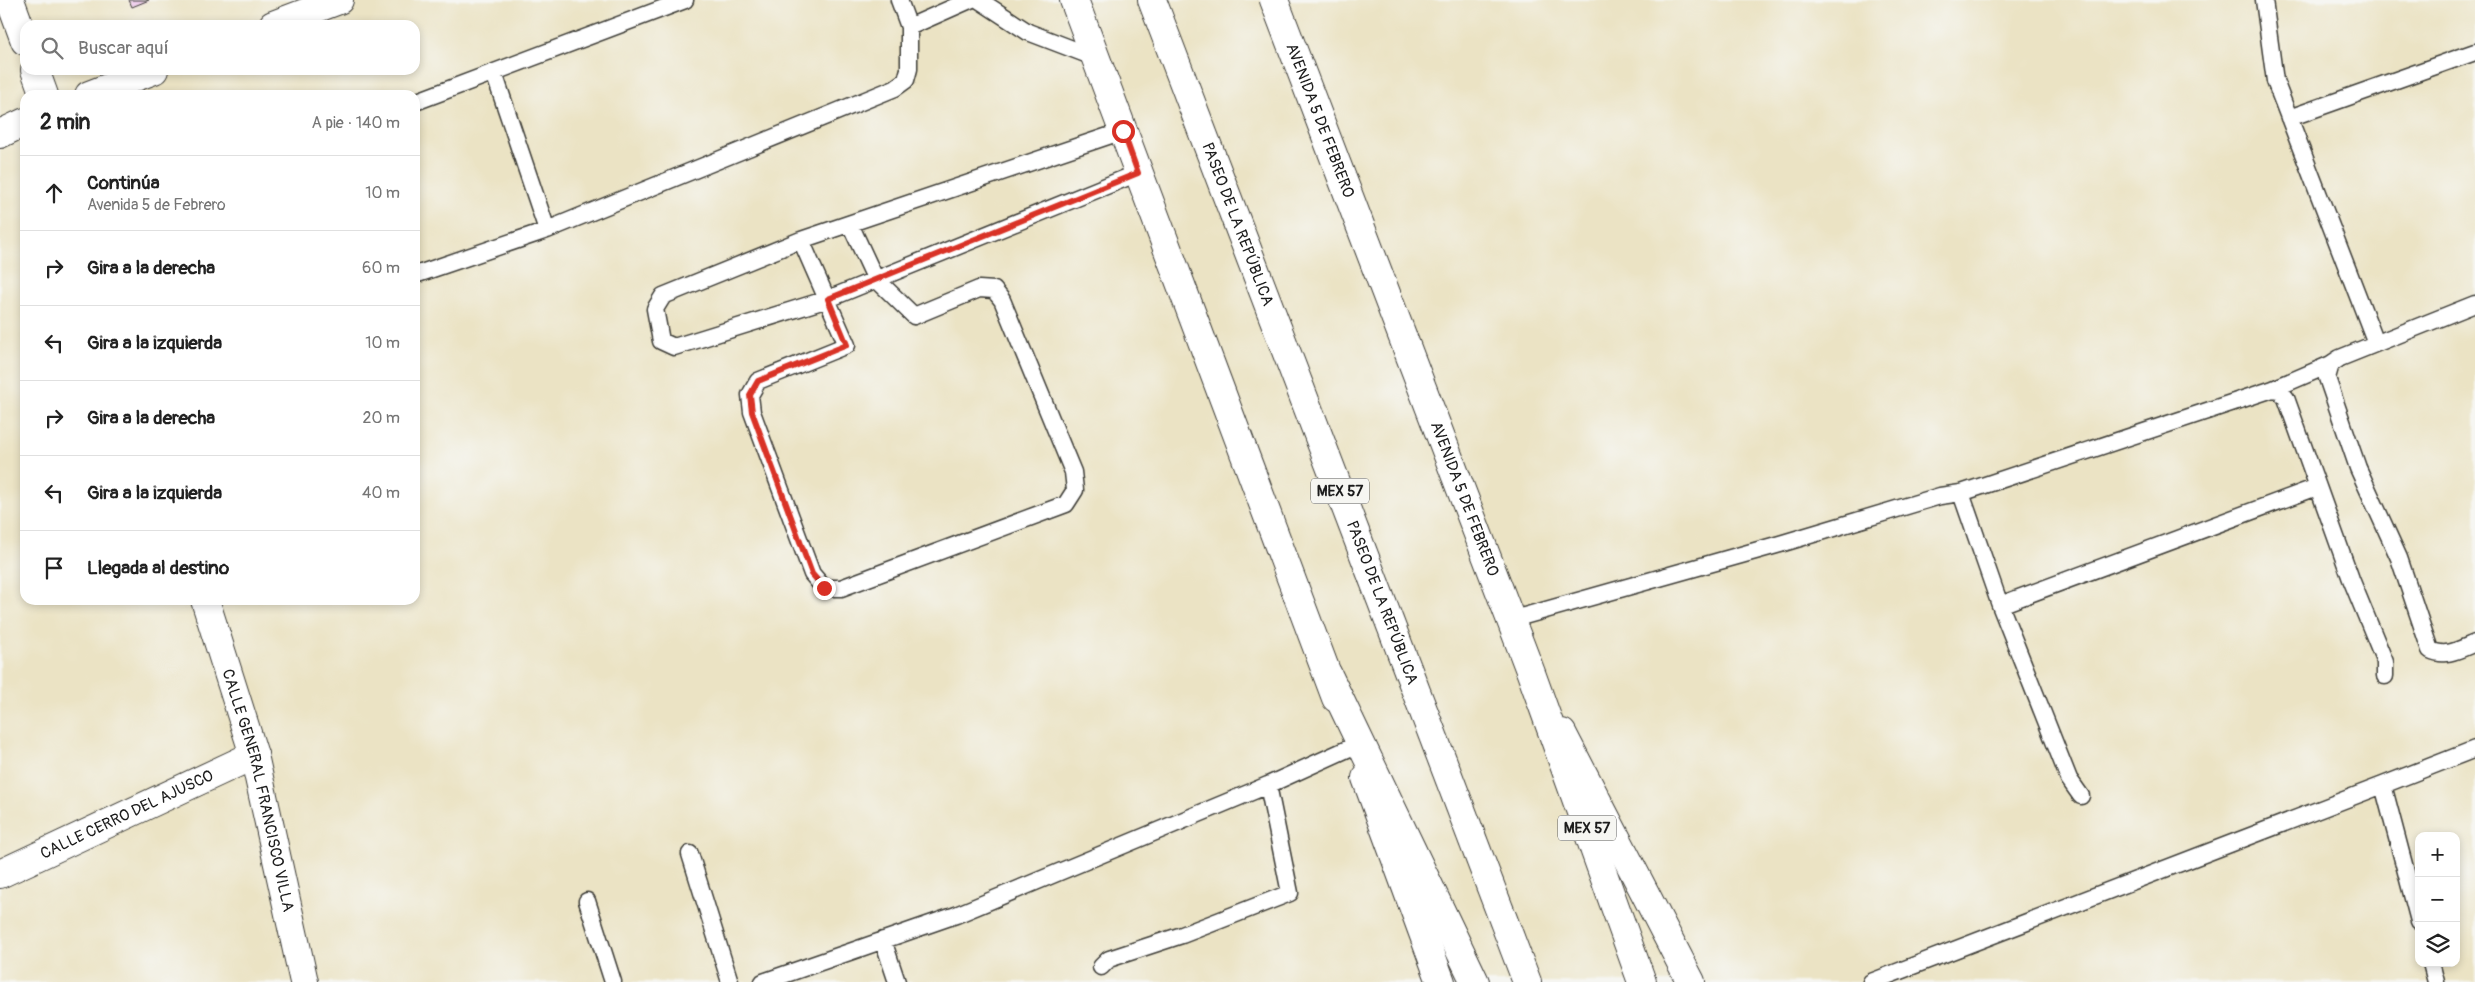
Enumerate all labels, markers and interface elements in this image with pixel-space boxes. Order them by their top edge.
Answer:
search box [20,20,420,75]
icon: search [38,34,66,62]
text: Buscar aquí [78,36,169,60]
street label: AVENIDA 5 DE FEBRERO [1281,40,1359,201]
text: 2 min [40,109,90,136]
text: A pie · 140 m [312,113,400,133]
route start [1112,120,1135,143]
street label: PASEO DE LA REPÚBLICA [1197,140,1278,309]
text: Continúa [87,171,160,195]
icon: ahead [40,179,68,207]
text: 10 m [365,183,400,203]
text: Avenida 5 de Febrero [87,195,226,215]
icon: right [40,254,68,282]
text: Gira a la derecha [87,256,215,280]
text: 60 m [362,258,400,278]
icon: left [40,329,68,357]
text: Gira a la izquierda [87,331,222,355]
text: 10 m [365,333,400,353]
icon: right [40,404,68,432]
text: Gira a la derecha [87,406,215,430]
text: 20 m [362,408,400,428]
street label: AVENIDA 5 DE FEBRERO [1426,419,1503,579]
road number: MEX 57 [1311,478,1369,504]
icon: left [40,479,68,507]
text: Gira a la izquierda [87,481,222,505]
text: 40 m [362,483,400,503]
street label: PASEO DE LA REPÚBLICA [1342,518,1422,687]
icon: arrive [40,554,68,582]
text: Llegada al destino [87,556,229,580]
route end [813,577,836,600]
street label: CALLE GENERAL FRANCISCO VILLA [217,667,298,914]
street label: CALLE CERRO DEL AJUSCO [37,765,217,864]
road number: MEX 57 [1558,816,1616,840]
map controls [2415,832,2460,967]
button: + [2415,832,2460,877]
button: − [2415,877,2460,922]
button: layers [2415,922,2460,967]

